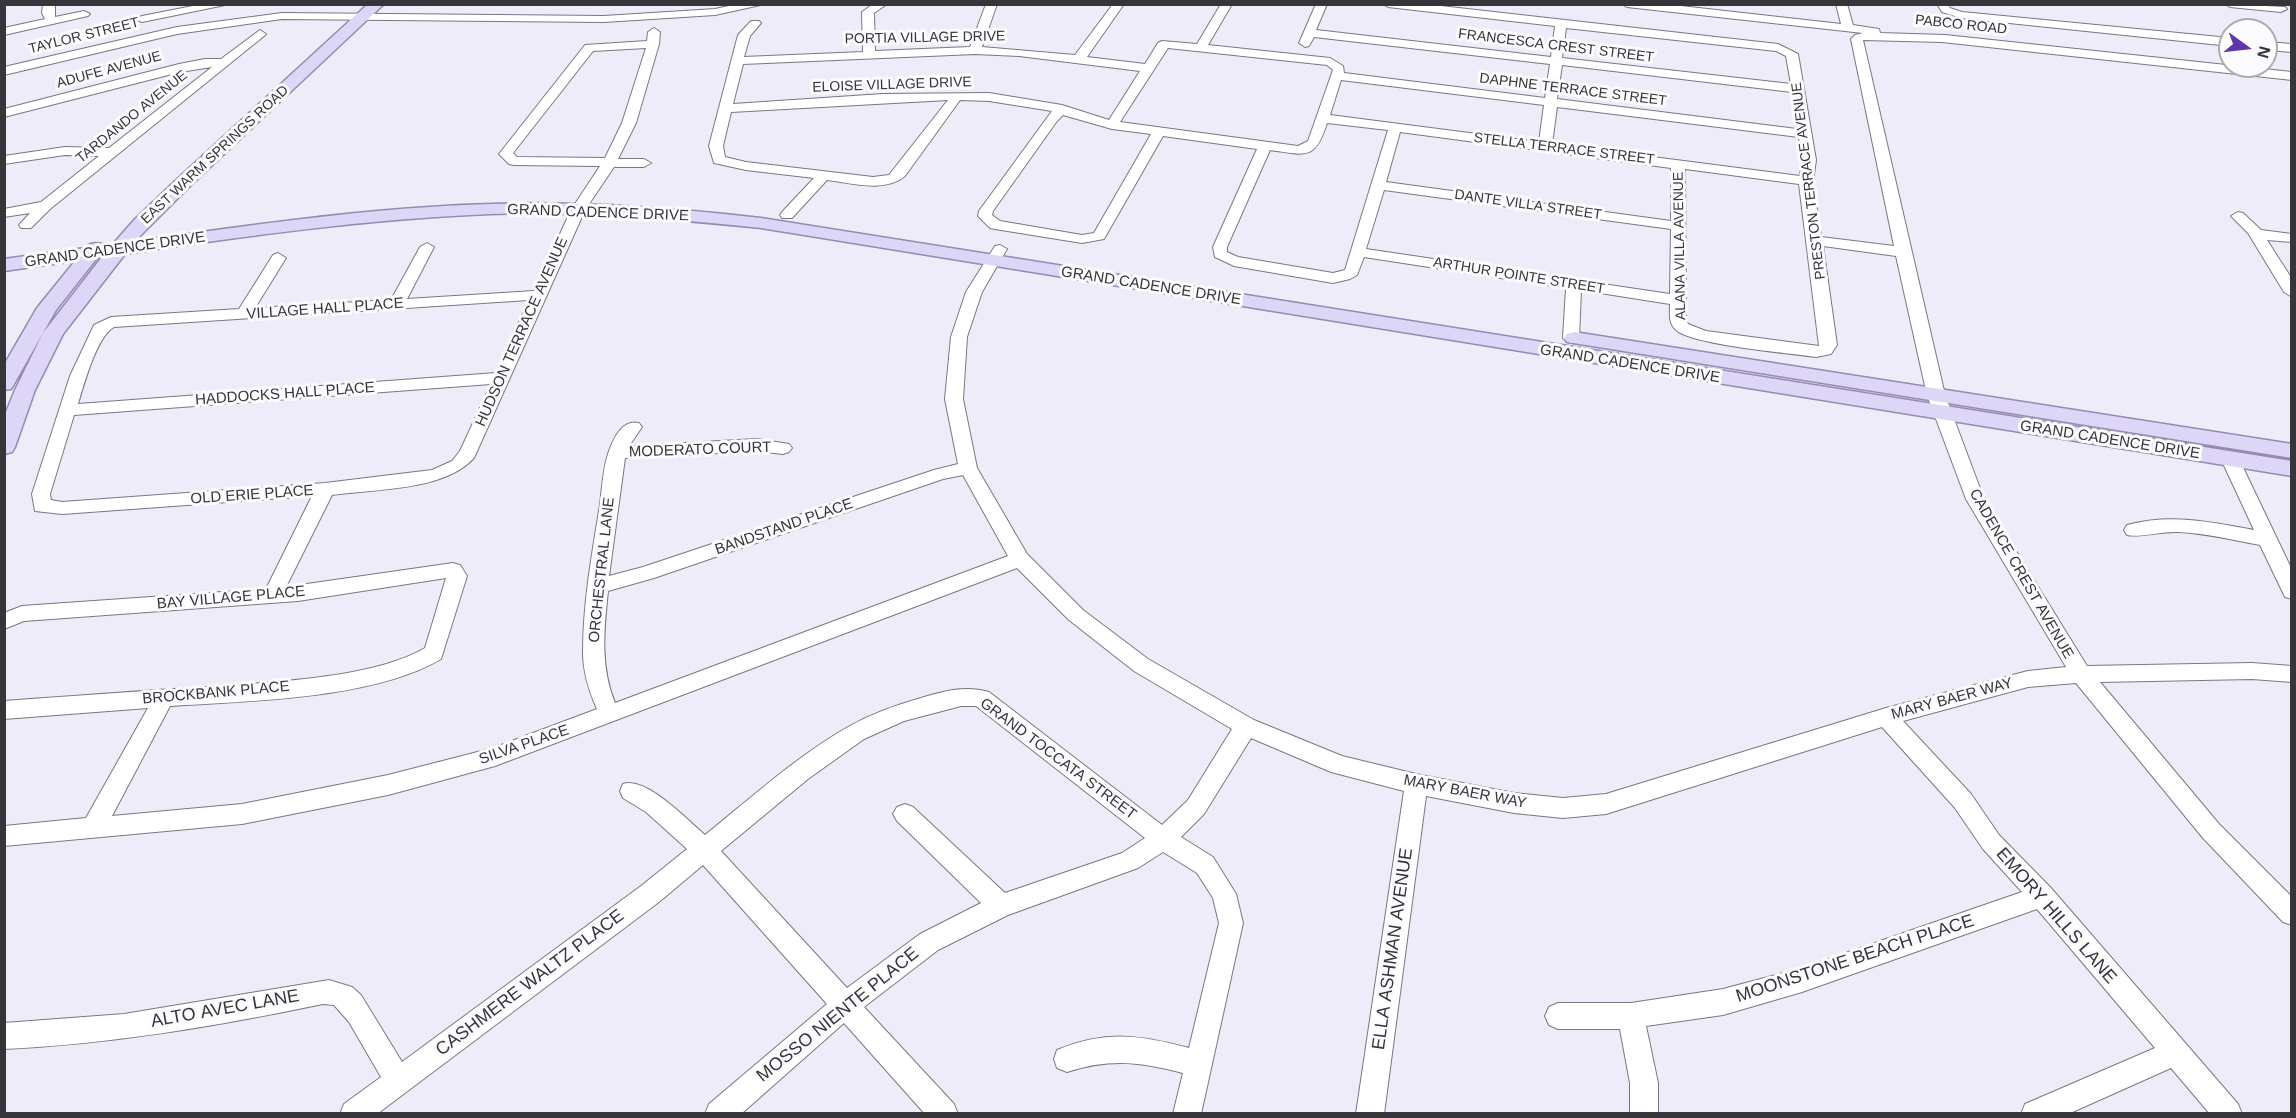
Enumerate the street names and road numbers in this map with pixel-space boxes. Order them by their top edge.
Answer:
street label: PABCO ROAD [1914,12,2008,38]
street label: TAYLOR STREET [27,14,141,58]
street label: FRANCESCA CREST STREET [1457,26,1655,66]
street label: PORTIA VILLAGE DRIVE [844,28,1006,48]
street label: ADUFE AVENUE [55,48,163,92]
street label: TARDANDO AVENUE [73,67,191,167]
street label: DAPHNE TERRACE STREET [1479,70,1667,110]
street label: ELOISE VILLAGE DRIVE [812,74,972,96]
street label: PRESTON TERRACE AVENUE [1789,81,1829,281]
street label: EAST WARM SPRINGS ROAD [138,82,292,228]
street label: STELLA TERRACE STREET [1473,130,1655,168]
street label: ALANA VILLA AVENUE [1670,172,1690,320]
street label: DANTE VILLA STREET [1453,186,1603,224]
street label: GRAND CADENCE DRIVE [507,201,689,225]
street label: GRAND CADENCE DRIVE [24,228,206,272]
street label: HUDSON TERRACE AVENUE [472,234,572,430]
street label: ARTHUR POINTE STREET [1432,254,1606,298]
street label: GRAND CADENCE DRIVE [1060,263,1242,309]
street label: VILLAGE HALL PLACE [246,295,404,323]
street label: GRAND CADENCE DRIVE [1539,341,1721,387]
street label: HADDOCKS HALL PLACE [195,379,375,409]
street label: GRAND CADENCE DRIVE [2019,417,2201,463]
street label: MODERATO COURT [628,439,772,461]
street label: OLD ERIE PLACE [190,482,314,508]
street label: CADENCE CREST AVENUE [1965,486,2077,662]
street label: BANDSTAND PLACE [713,495,855,559]
street label: ORCHESTRAL LANE [585,497,619,643]
street label: BAY VILLAGE PLACE [156,583,306,613]
street label: MARY BAER WAY [1889,674,2015,724]
street label: BROCKBANK PLACE [142,678,290,708]
street label: GRAND TOCCATA STREET [976,694,1140,824]
street label: SILVA PLACE [477,721,571,769]
street label: MARY BAER WAY [1402,771,1528,813]
street label: EMORY HILLS LANE [1991,844,2121,988]
street label: ELLA ASHMAN AVENUE [1368,847,1418,1051]
street label: CASHMERE WALTZ PLACE [432,905,628,1061]
street label: MOONSTONE BEACH PLACE [1733,910,1977,1008]
street label: MOSSO NIENTE PLACE [753,943,923,1087]
street label: ALTO AVEC LANE [149,985,301,1033]

